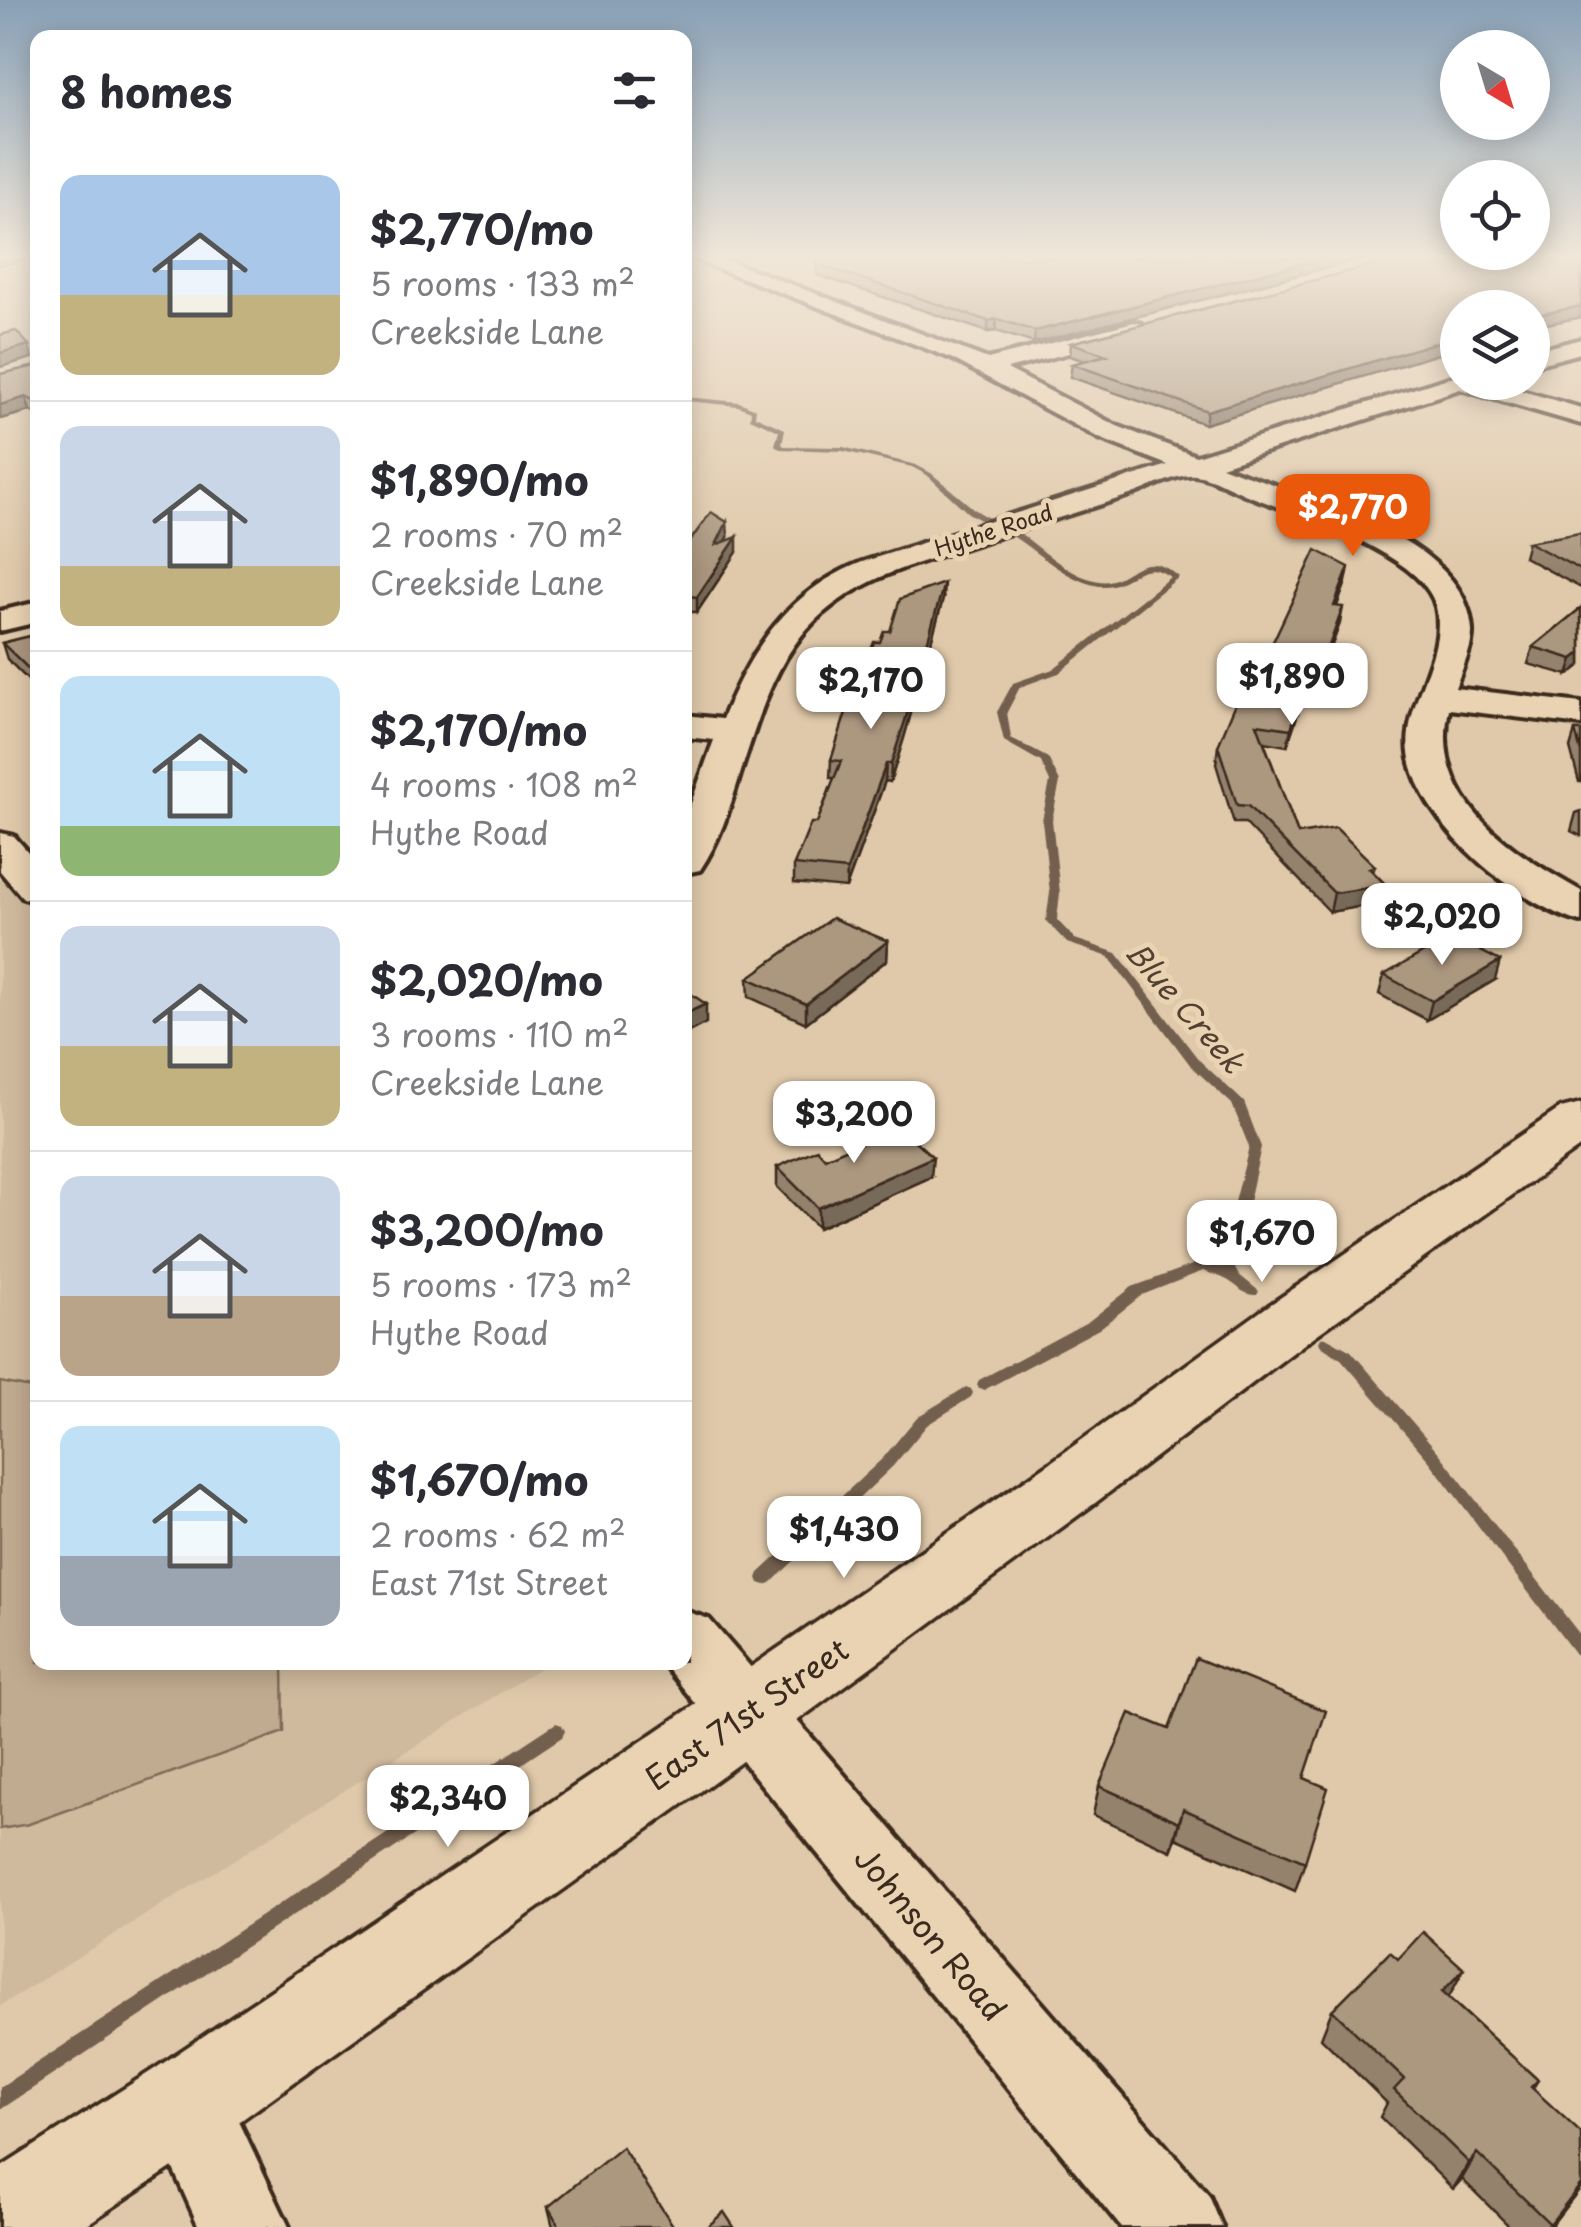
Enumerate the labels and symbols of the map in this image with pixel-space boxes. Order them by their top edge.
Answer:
north arrow [1440,30,1550,140]
pin: $2,770 [1272,474,1434,559]
street label: Hythe Road [929,494,1057,564]
pin: $1,890 [1211,643,1373,728]
pin: $2,170 [790,647,952,732]
pin: $2,020 [1361,883,1523,968]
water label: Blue Creek [1116,930,1257,1083]
pin: $3,200 [773,1081,935,1166]
pin: $1,670 [1181,1200,1343,1285]
pin: $1,430 [763,1496,925,1581]
street label: East 71st Street [635,1625,857,1801]
pin: $2,340 [367,1765,529,1850]
street label: Johnson Road [843,1835,1019,2031]

